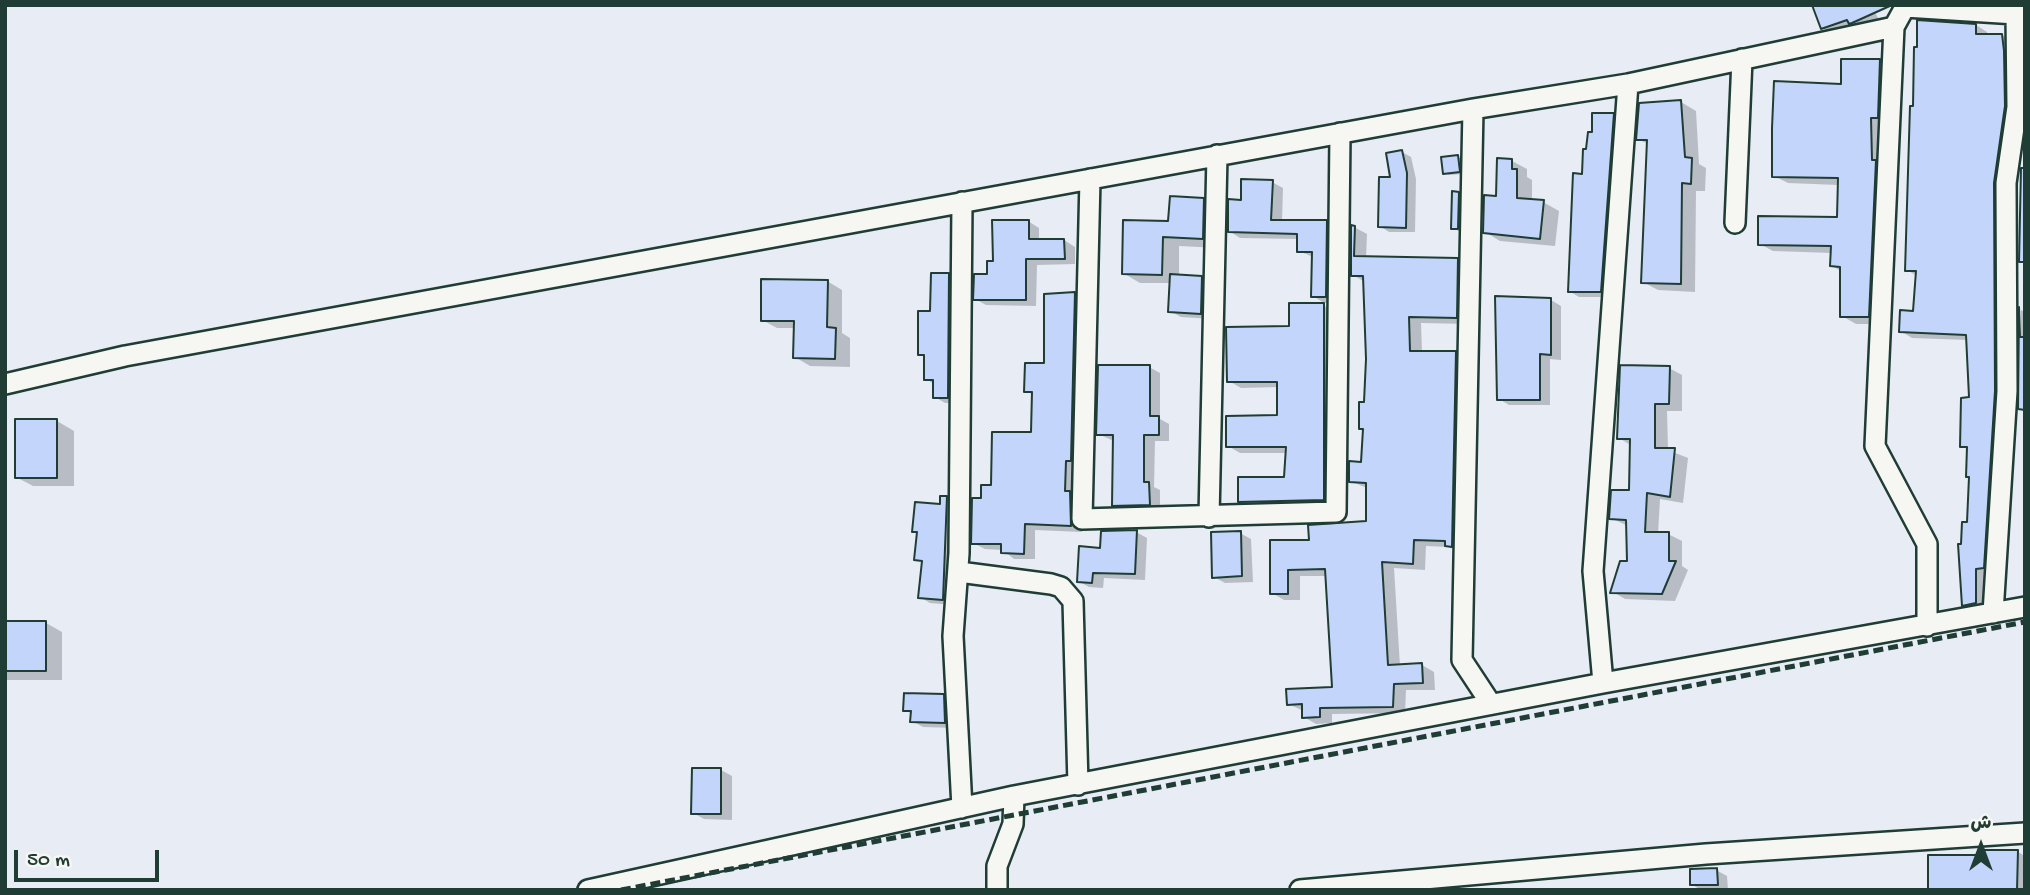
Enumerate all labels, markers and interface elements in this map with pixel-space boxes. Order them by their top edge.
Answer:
north arrow [1946,811,2016,881]
text: ش [1971,813,1991,836]
scale bar [18,836,163,880]
text: 50 m [27,849,70,874]

